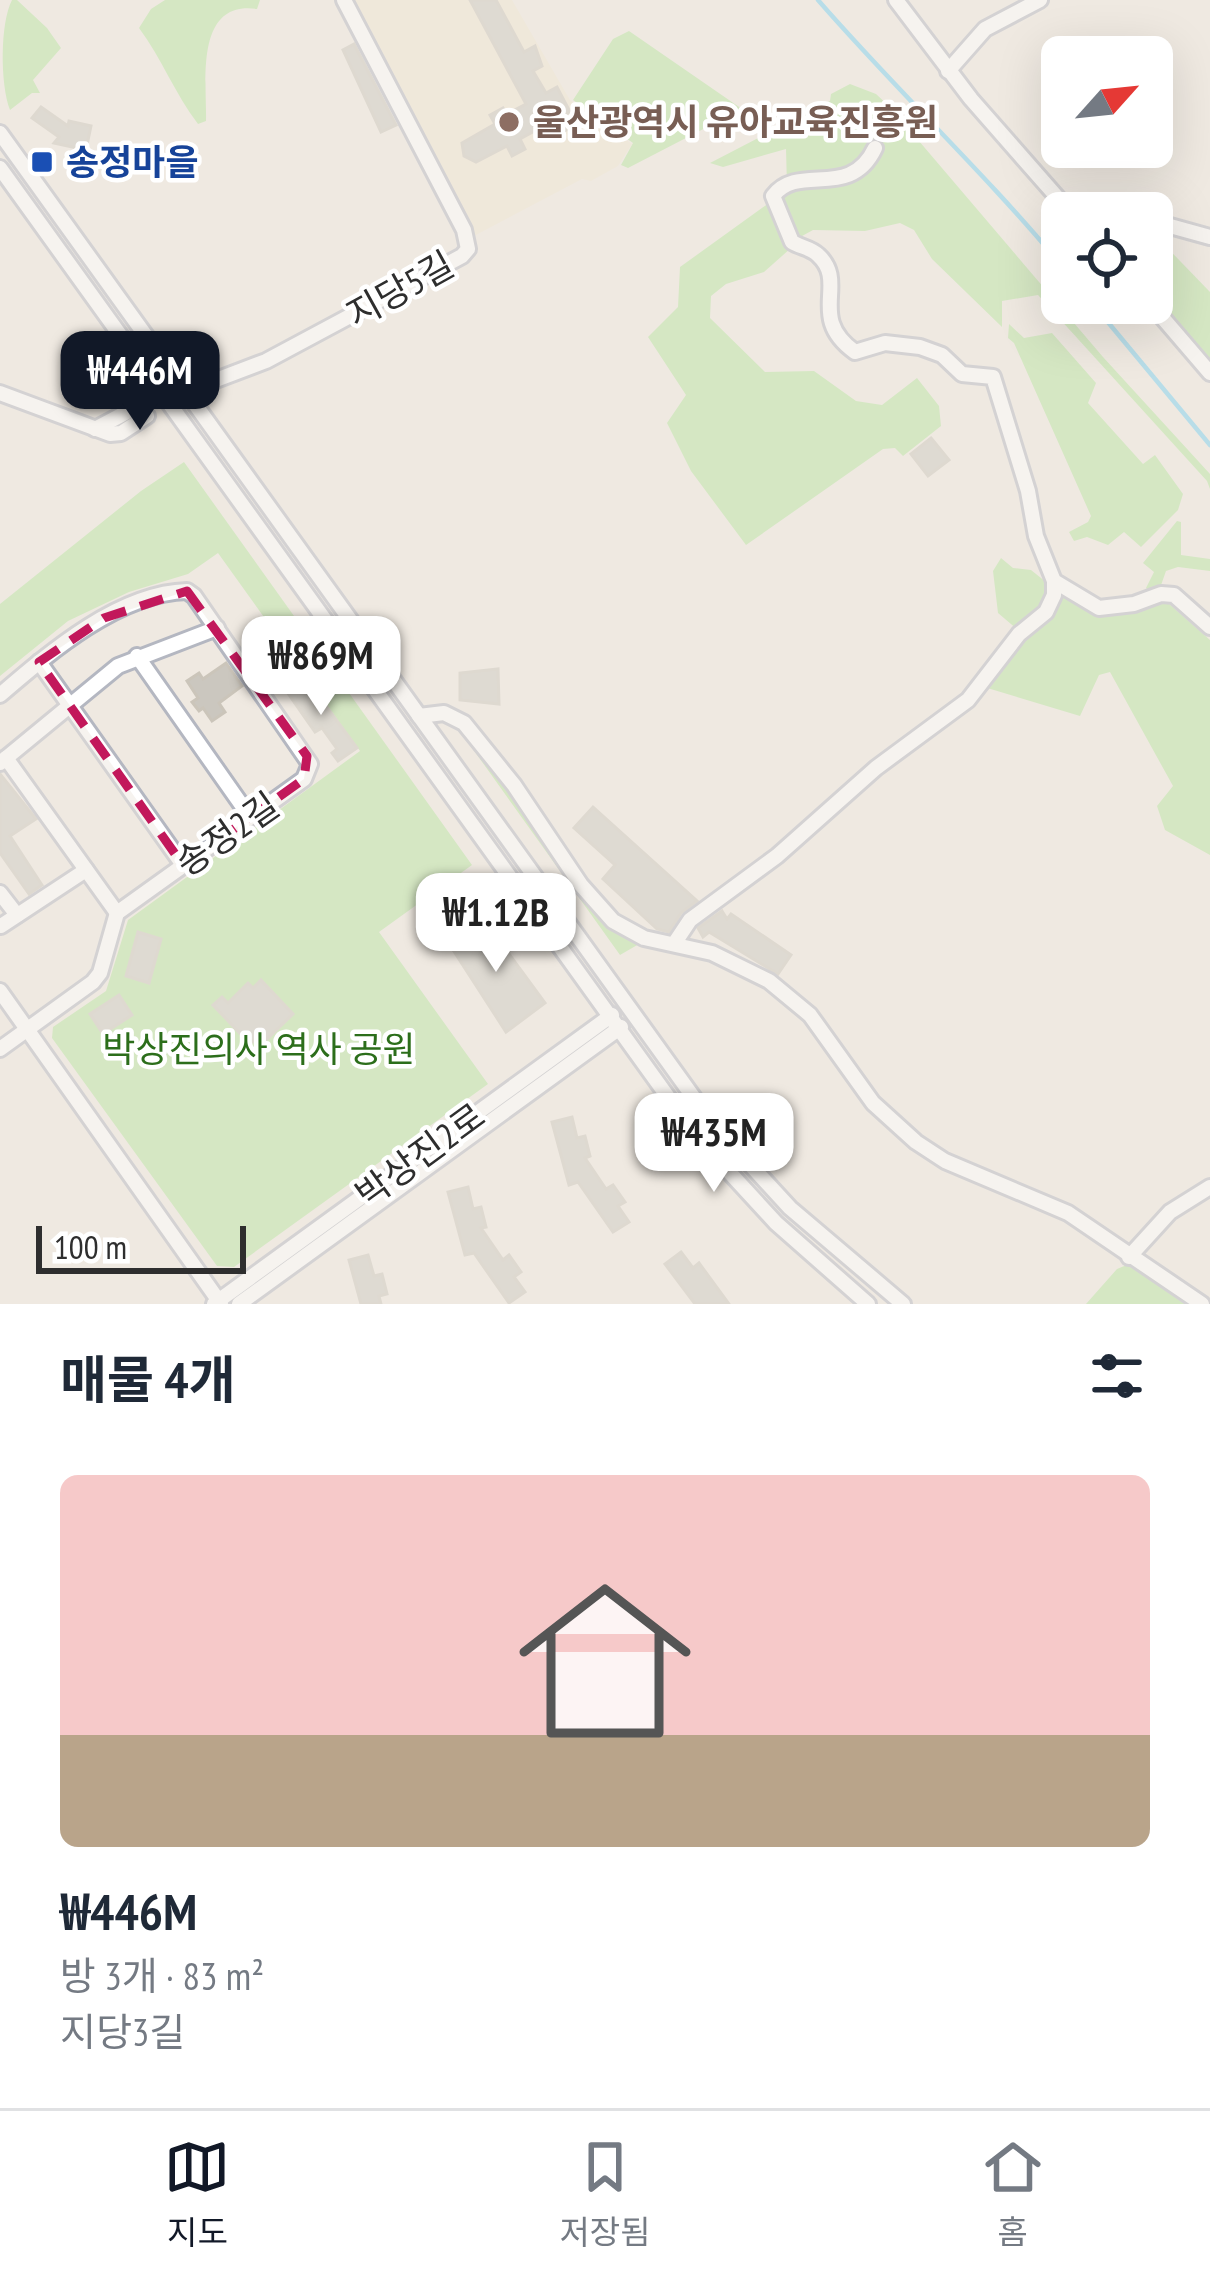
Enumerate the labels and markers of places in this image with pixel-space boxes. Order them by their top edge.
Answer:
place label: 울산광역시 유아교육진흥원 [533,98,938,145]
marker: 울산광역시 유아교육진흥원 [496,109,522,135]
place label: 송정마을 [66,138,198,185]
marker: 송정마을 [29,149,55,175]
pin: ₩446M [56,331,224,433]
pin: ₩869M [237,616,405,718]
pin: ₩1.12B [398,873,594,975]
pin: ₩435M [630,1093,798,1195]

